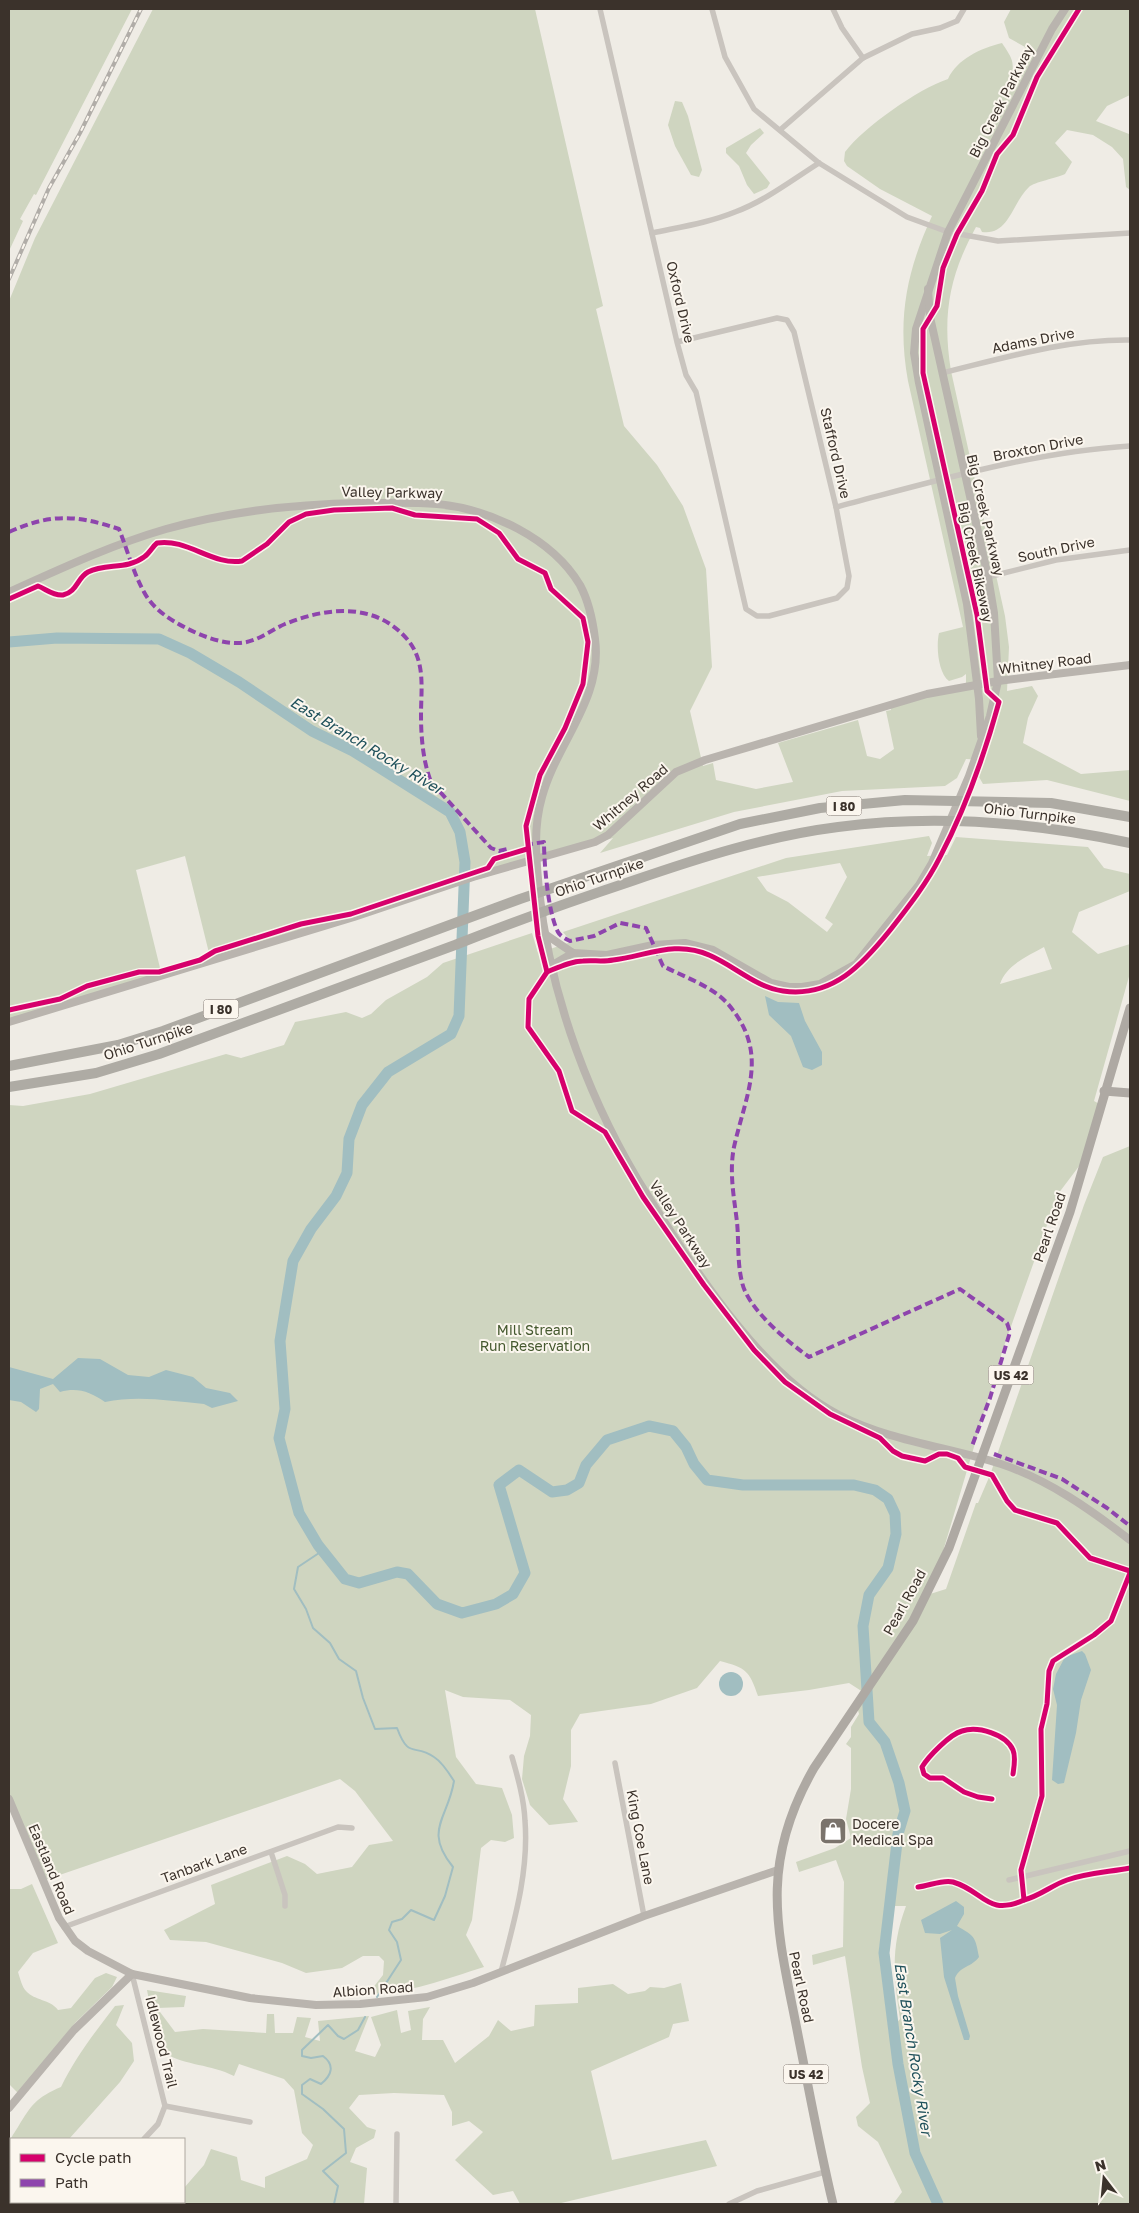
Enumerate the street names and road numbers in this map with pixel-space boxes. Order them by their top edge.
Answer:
street label: Big Creek Parkway [965,41,1037,160]
street label: Oxford Drive [663,259,699,345]
street label: Adams Drive [990,324,1076,356]
street label: Stafford Drive [817,406,855,500]
street label: Broxton Drive [991,430,1085,464]
street label: Big Creek Parkway [964,452,1008,578]
street label: Valley Parkway [341,483,443,501]
street label: Big Creek Bikeway [955,500,997,624]
street label: South Drive [1016,533,1096,565]
street label: Whitney Road [998,649,1092,677]
street label: Whitney Road [589,760,671,834]
road number: I 80 [826,796,862,816]
street label: Ohio Turnpike [983,799,1077,827]
street label: Ohio Turnpike [552,854,646,900]
road number: I 80 [204,1000,238,1019]
street label: Ohio Turnpike [101,1019,195,1063]
street label: Valley Parkway [646,1177,716,1271]
street label: Pearl Road [1029,1190,1069,1264]
road number: US 42 [988,1366,1034,1384]
street label: Pearl Road [879,1566,929,1638]
street label: King Coe Lane [623,1788,659,1886]
street label: Eastland Road [25,1821,79,1917]
street label: Tanbark Lane [159,1840,249,1886]
street label: Pearl Road [786,1950,818,2024]
street label: Albion Road [332,1978,414,2000]
street label: Idlewood Trail [142,1994,182,2090]
road number: US 42 [784,2064,828,2084]

